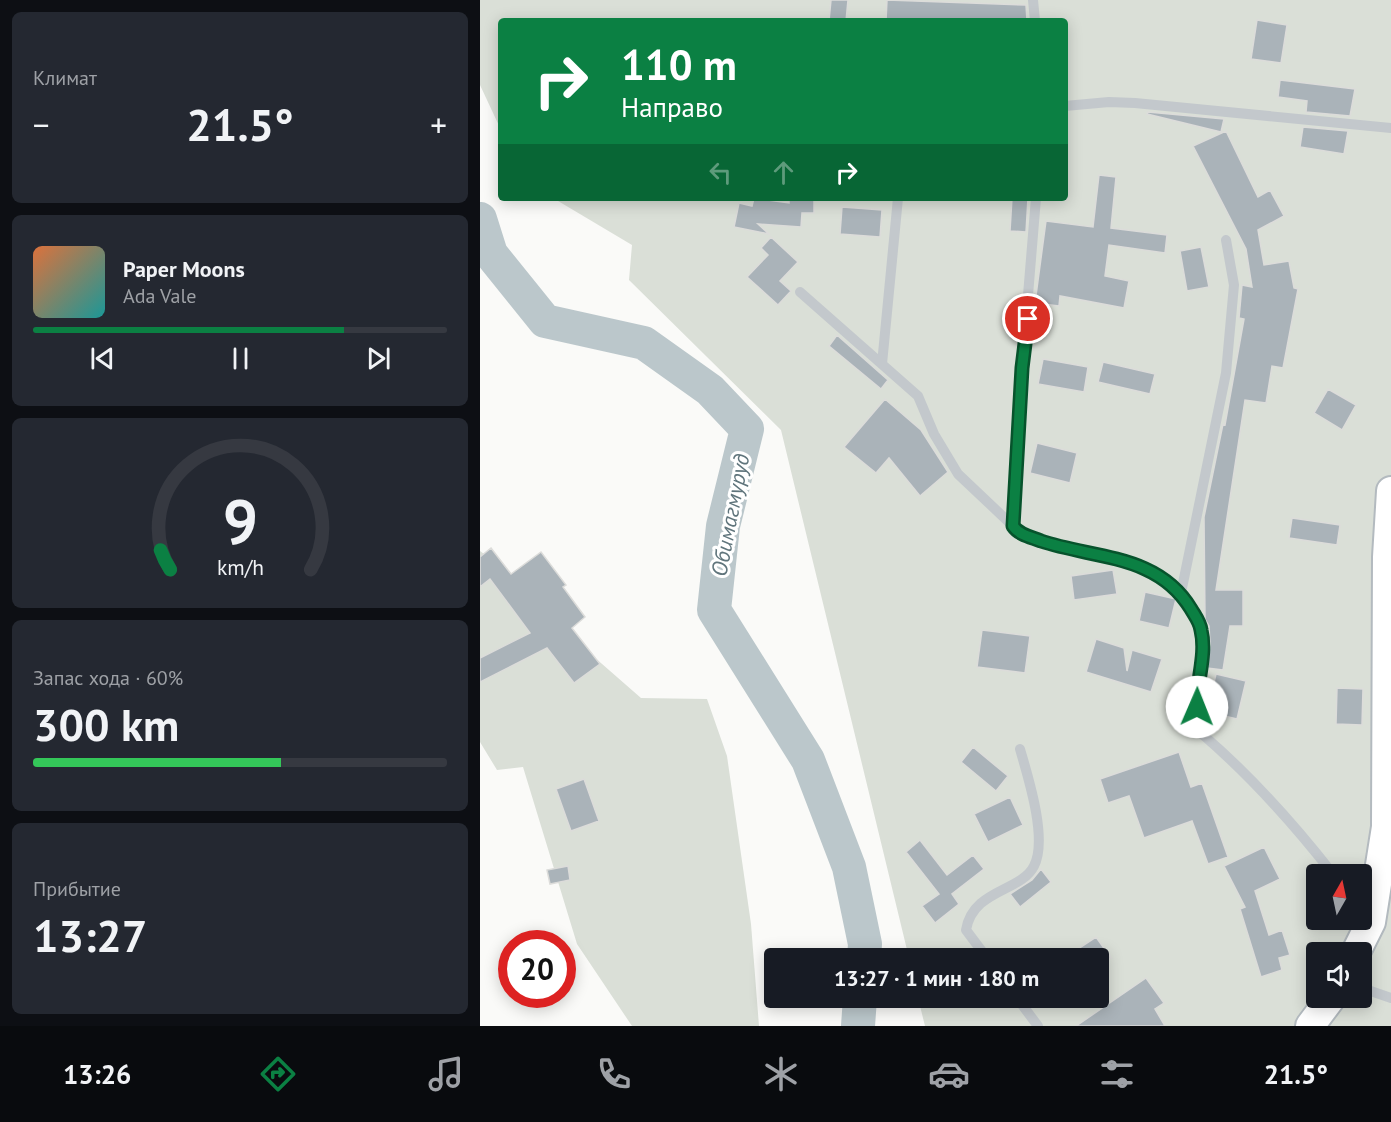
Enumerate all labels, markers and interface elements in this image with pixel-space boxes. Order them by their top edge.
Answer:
text: 110 m [621,37,737,92]
icon: right [522,42,600,120]
text: Климат [33,65,97,91]
text: Направо [621,90,723,124]
text: 21.5° [186,95,294,153]
text: − [33,103,50,146]
text: + [430,103,447,146]
icon: left [704,156,737,189]
icon: ahead [767,156,800,189]
icon: right [830,156,863,189]
text: Paper Moons [123,255,245,283]
text: Ada Vale [123,283,196,309]
pin [1002,293,1053,344]
icon: arrive [1011,302,1044,335]
icon: previous [86,342,119,375]
icon: pause [224,342,257,375]
icon: next [362,342,395,375]
water label: Обимагмуруд [704,451,756,579]
text: 9 [222,480,258,561]
text: km/h [216,553,263,581]
text: Запас хода · 60% [33,665,183,691]
position arrow [1165,675,1229,739]
text: 300 km [33,695,179,753]
north arrow [1306,864,1372,930]
map controls [1306,864,1372,1008]
text: Прибытие [33,876,121,902]
text: 13:27 [33,906,147,964]
speed limit sign: 20 [498,930,576,1008]
button: sound [1306,942,1372,1008]
text: 13:27 · 1 мин · 180 m [834,964,1039,992]
icon: directions [257,1053,299,1095]
icon: music [425,1053,467,1095]
icon: phone [593,1053,635,1095]
icon: climate [760,1053,802,1095]
icon: car [928,1053,970,1095]
icon: filters [1096,1053,1138,1095]
text: 13:26 [63,1057,131,1091]
text: 21.5° [1264,1057,1328,1091]

